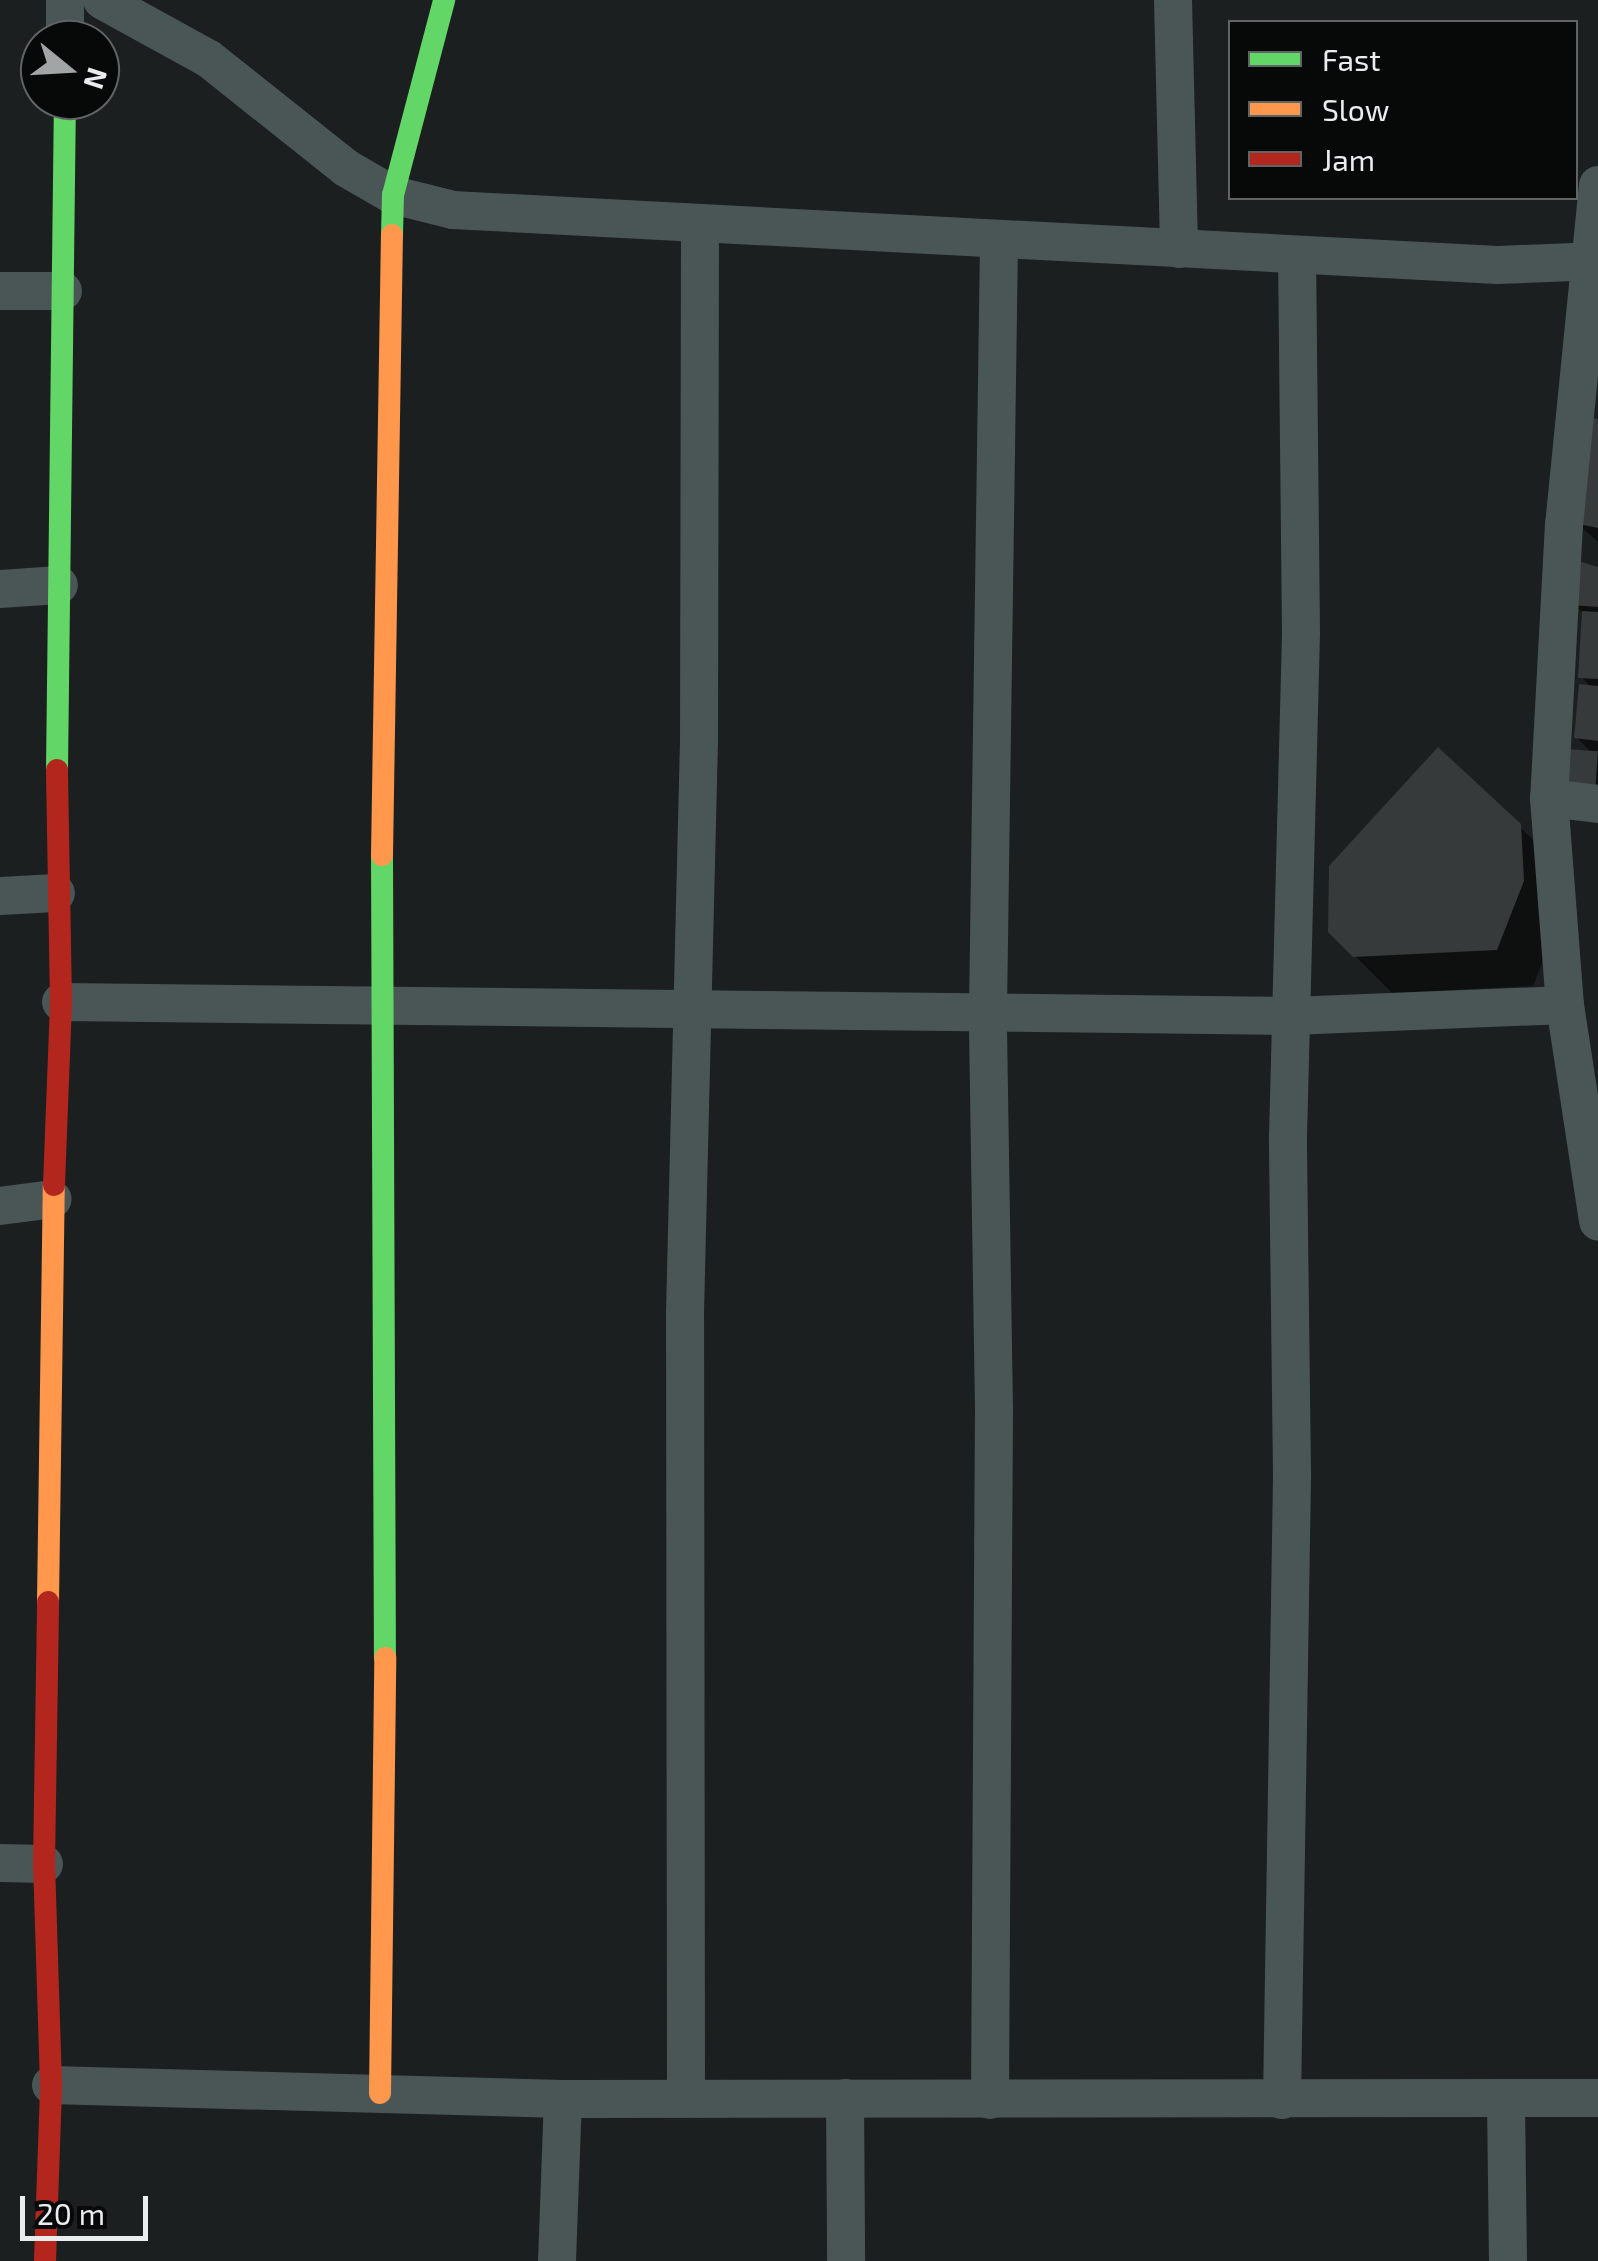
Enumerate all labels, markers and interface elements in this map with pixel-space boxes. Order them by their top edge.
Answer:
north arrow [20,20,120,120]
legend [1228,20,1578,200]
text: Fast [1322,41,1381,77]
text: N [77,64,116,94]
text: Slow [1322,91,1389,127]
text: Jam [1322,141,1375,177]
scale bar [25,2176,152,2238]
text: 20 m [37,2195,105,2231]

